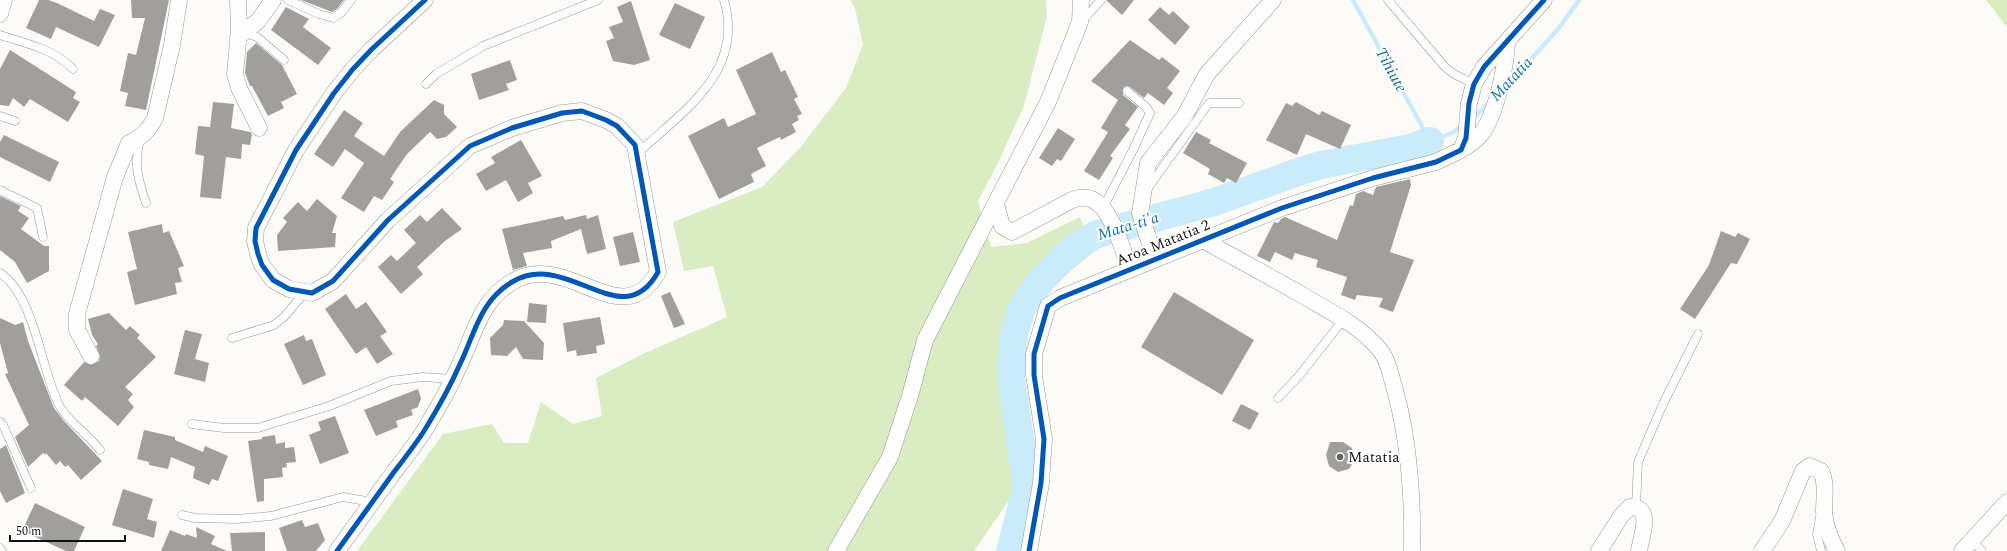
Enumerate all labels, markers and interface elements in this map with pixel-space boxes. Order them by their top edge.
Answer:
water label: Tihiute [1369,43,1413,97]
water label: Matatia [1484,51,1538,107]
water label: Mata-ti'a [1094,205,1162,247]
street label: Aroa Matatia 2 [1113,214,1213,272]
place label: Matatia [1348,446,1400,469]
marker: Matatia [1335,452,1345,462]
scale bar [10,517,125,543]
text: 50 m [16,522,41,541]

